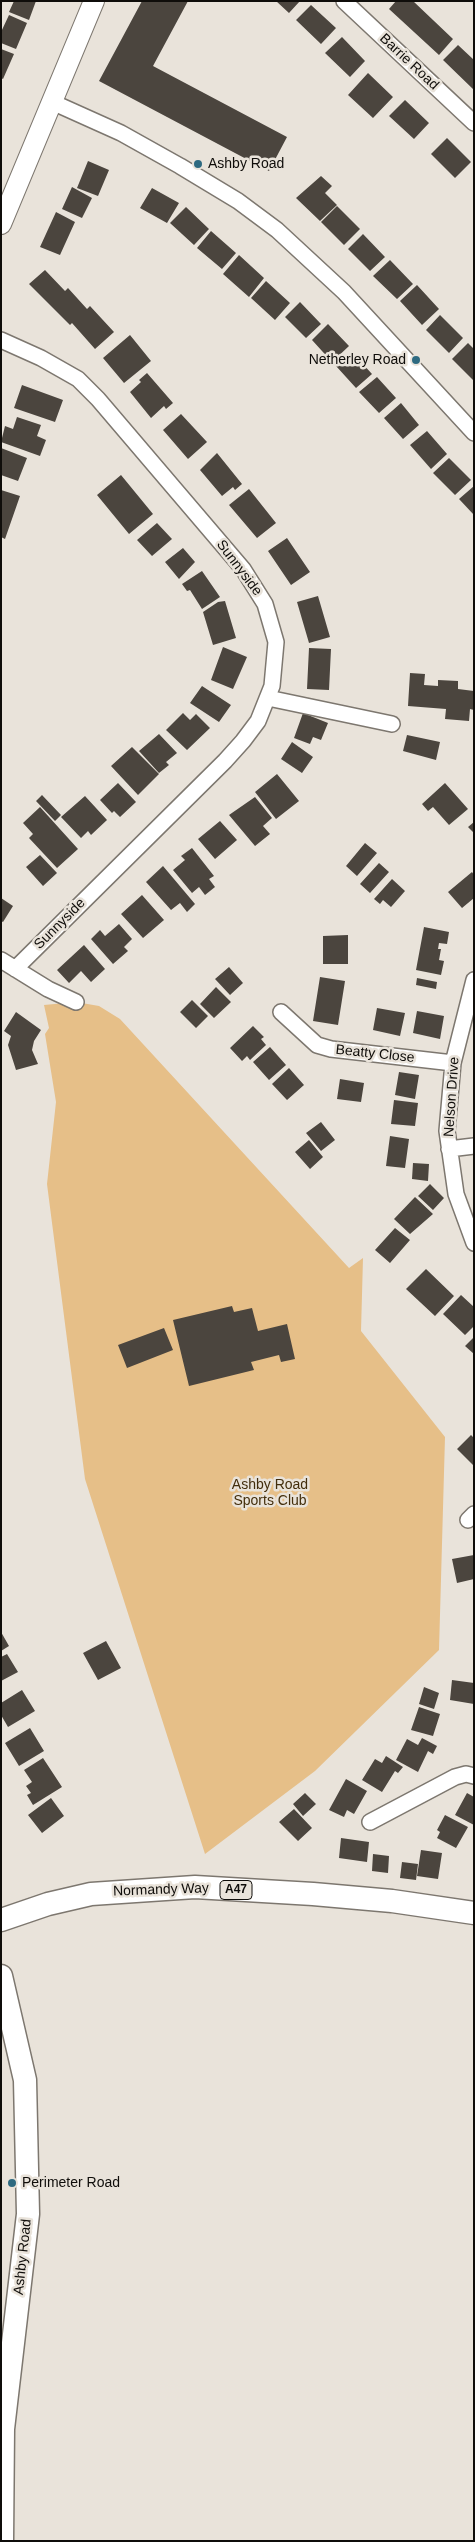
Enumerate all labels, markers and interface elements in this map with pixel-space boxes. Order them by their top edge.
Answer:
street label: Barrie Road [376,30,442,94]
place label: Ashby Road [208,156,284,172]
marker: Ashby Road [192,158,204,170]
place label: Netherley Road [309,352,406,368]
marker: Netherley Road [410,354,422,366]
street label: Sunnyside [213,537,265,599]
street label: Sunnyside [31,895,89,953]
street label: Beatty Close [335,1041,415,1067]
street label: Nelson Drive [441,1056,463,1138]
park label: Ashby Road Sports Club [232,1477,308,1510]
street label: Normandy Way [113,1880,209,1900]
road number: A47 [220,1880,252,1900]
place label: Perimeter Road [22,2175,120,2191]
marker: Perimeter Road [6,2177,18,2189]
street label: Ashby Road [11,2218,35,2296]

